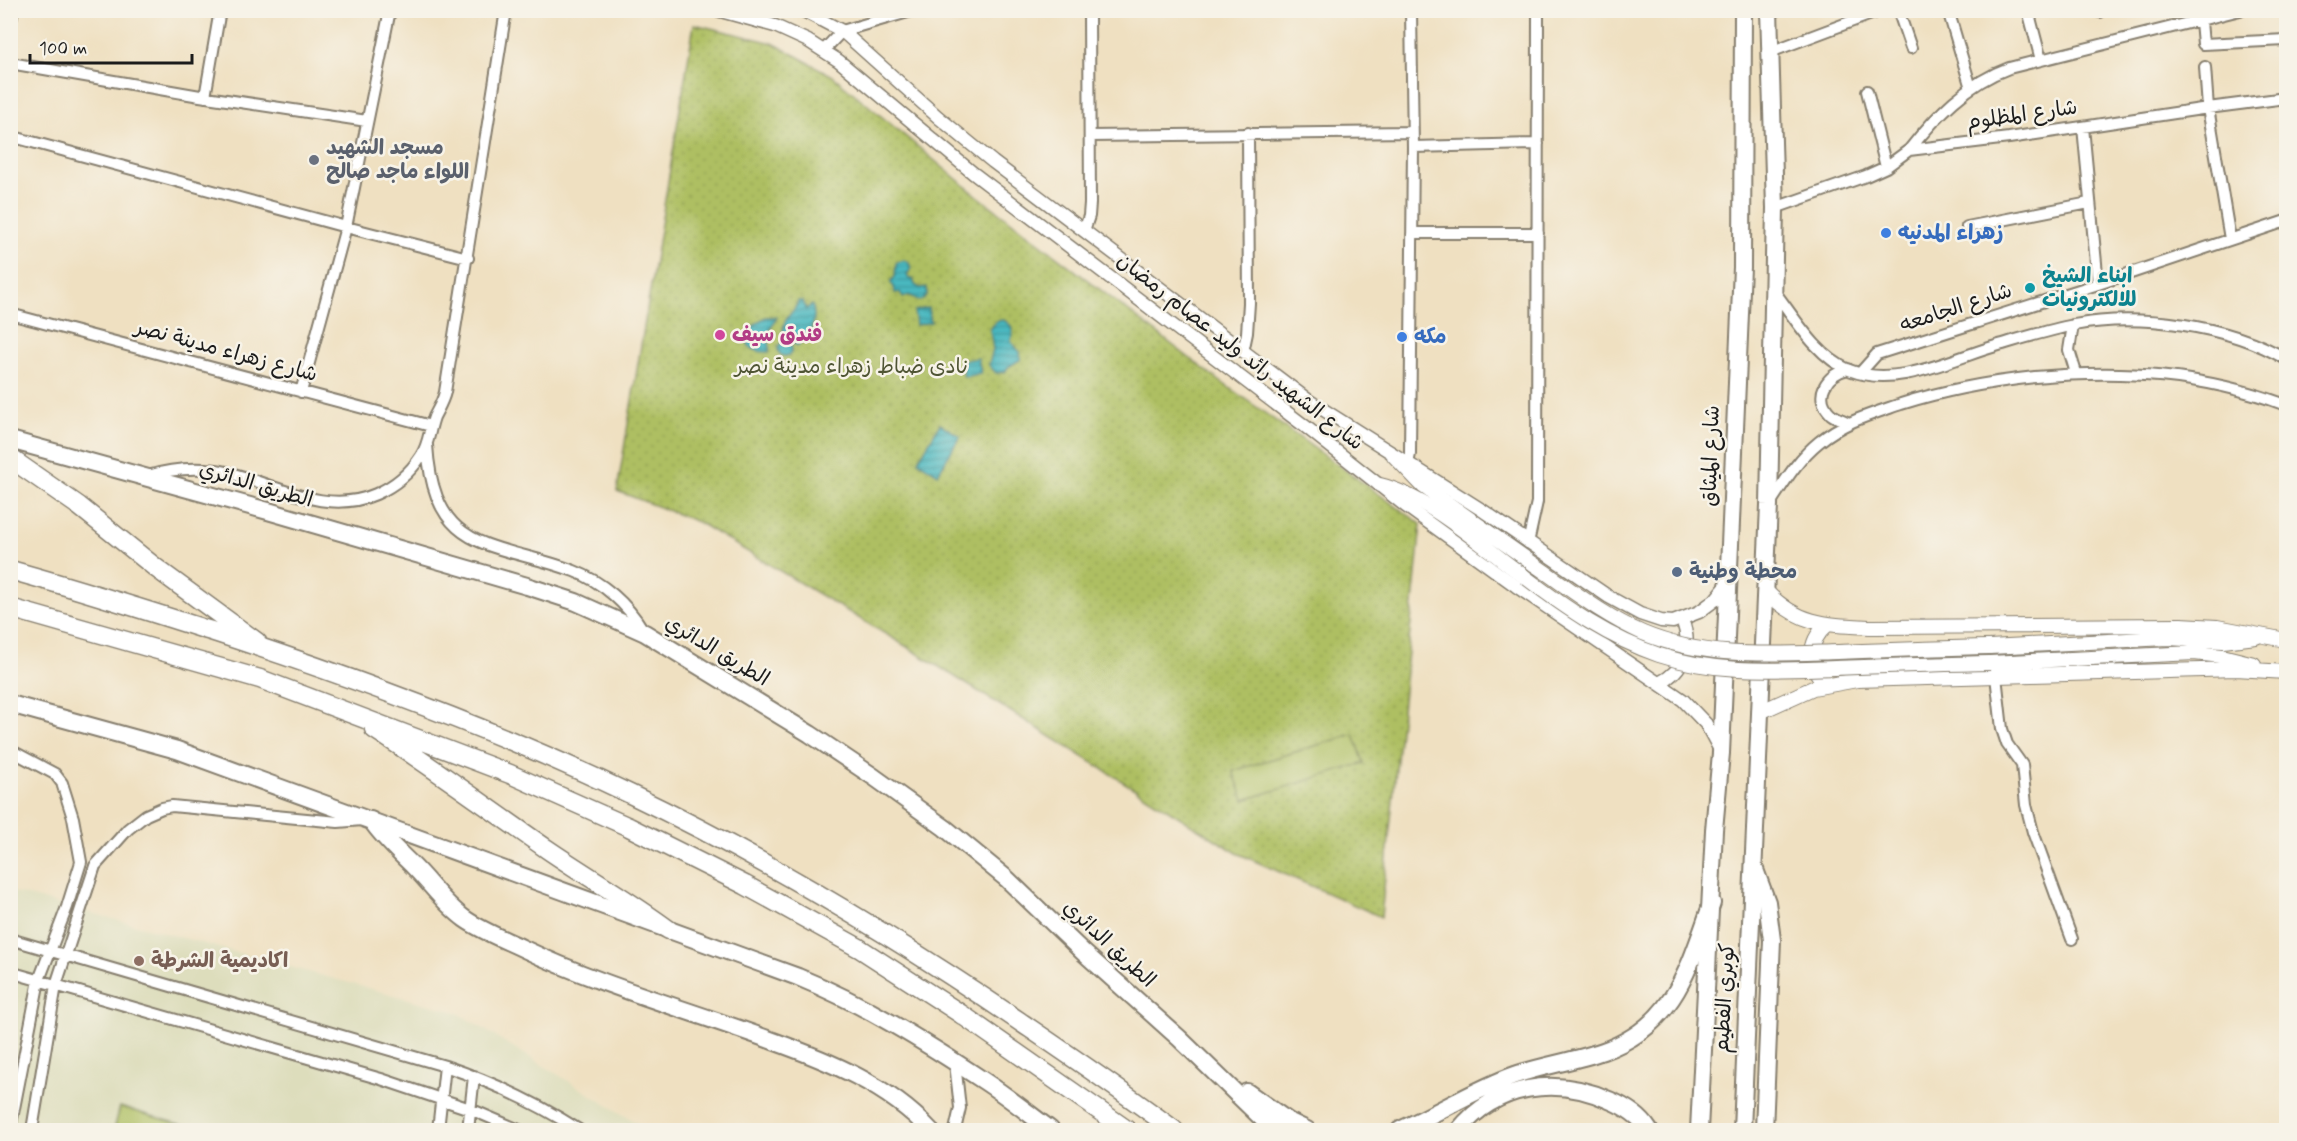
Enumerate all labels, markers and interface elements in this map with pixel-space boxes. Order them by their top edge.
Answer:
scale bar [30,27,192,65]
text: 100 m [39,37,87,61]
street label: شارع المظلوم [1965,93,2079,138]
place label: مسجد الشهيد اللواء ماجد صالح [326,134,469,186]
marker: مسجد الشهيد اللواء ماجد صالح [307,153,321,167]
place label: زهراء المدنيه [1898,219,2003,247]
marker: زهراء المدنيه [1879,226,1893,240]
street label: شارع الشهيد رائد وليد عصام رمضان [1110,247,1369,458]
place label: ابناء الشيخ للالكترونيات [2042,262,2136,314]
street label: شارع الجامعه [1896,277,2016,339]
marker: ابناء الشيخ للالكترونيات [2023,281,2037,295]
street label: شارع زهراء مدينة نصر [130,313,320,389]
place label: فندق سيف [732,321,822,349]
place label: مكه [1414,323,1446,351]
marker: فندق سيف [713,328,727,342]
marker: مكه [1395,330,1409,344]
park label: نادى ضباط زهراء مدينة نصر [733,353,969,381]
street label: شارع الميثاق [1695,405,1727,507]
street label: الطريق الدائري [196,455,316,515]
place label: محطة وطنية [1689,558,1797,586]
marker: محطة وطنية [1670,565,1684,579]
street label: الطريق الدائري [660,609,774,693]
street label: الطريق الدائري [1057,894,1161,994]
street label: كوبري الفطيم [1708,942,1743,1054]
place label: اكاديمية الشرطة [151,947,288,975]
marker: اكاديمية الشرطة [132,954,146,968]

